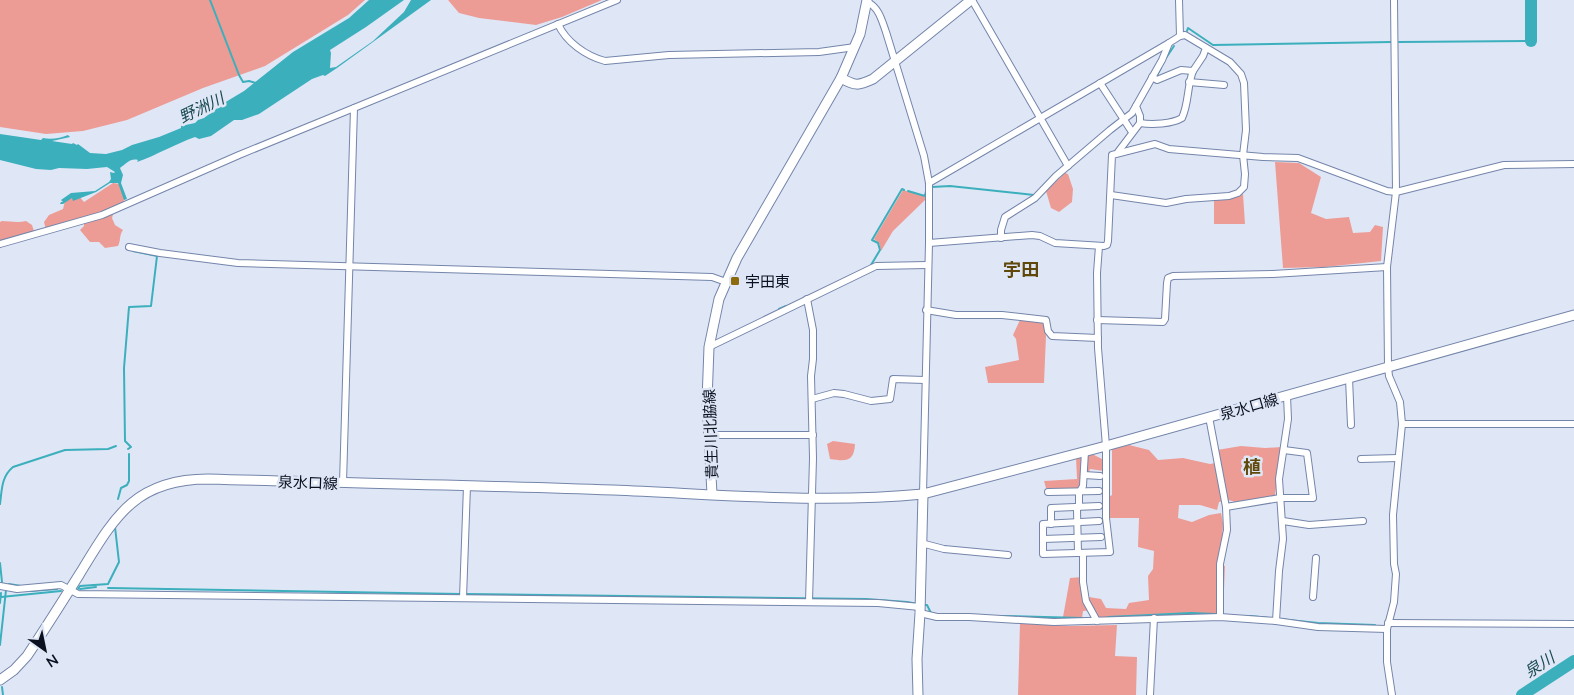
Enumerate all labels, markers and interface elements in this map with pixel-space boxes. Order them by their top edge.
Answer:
water label: 野洲川 [175,87,229,126]
district label: 宇田 [1003,258,1039,280]
place label: 宇田東 [745,272,790,290]
marker: 宇田東 [729,275,741,287]
street label: 貴生川北脇線 [699,389,721,479]
street label: 泉水口線 [1218,389,1280,423]
district label: 植 [1243,455,1261,477]
street label: 泉水口線 [278,472,338,492]
north arrow [20,625,70,675]
water label: 泉川 [1520,646,1559,681]
text: N [43,651,62,671]

